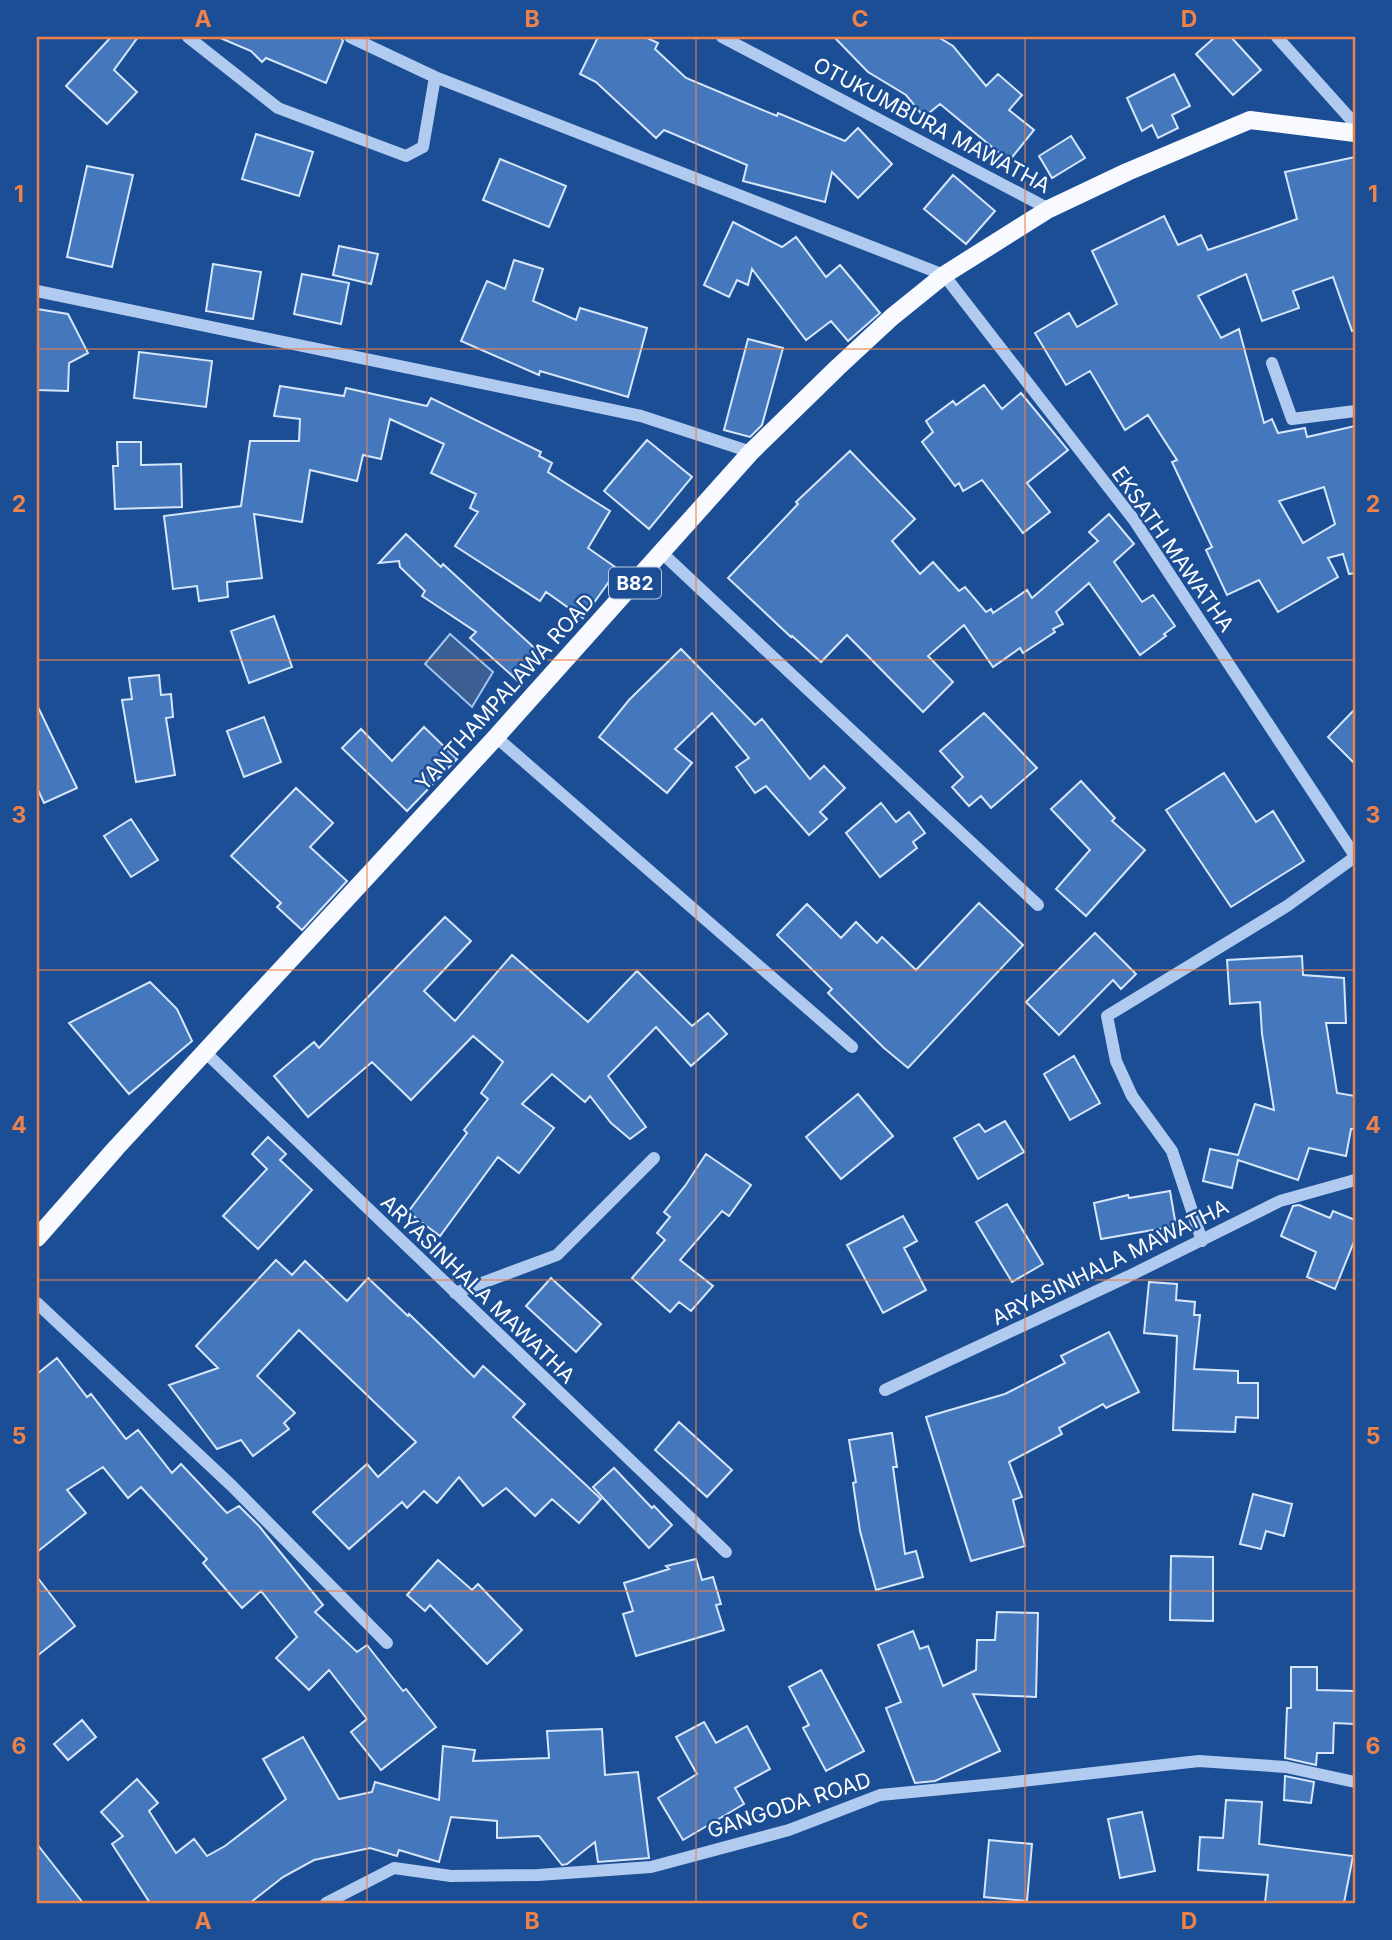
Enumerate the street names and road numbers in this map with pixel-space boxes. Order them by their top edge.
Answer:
street label: OTUKUMBURA MAWATHA [809,52,1055,198]
street label: EKSATH MAWATHA [1107,462,1239,636]
road number: B82 [609,568,661,598]
street label: YANTHAMPALAWA ROAD [410,589,600,795]
street label: ARYASINHALA MAWATHA [376,1190,580,1388]
street label: ARYASINHALA MAWATHA [988,1194,1232,1330]
street label: GANGODA ROAD [704,1767,874,1843]

